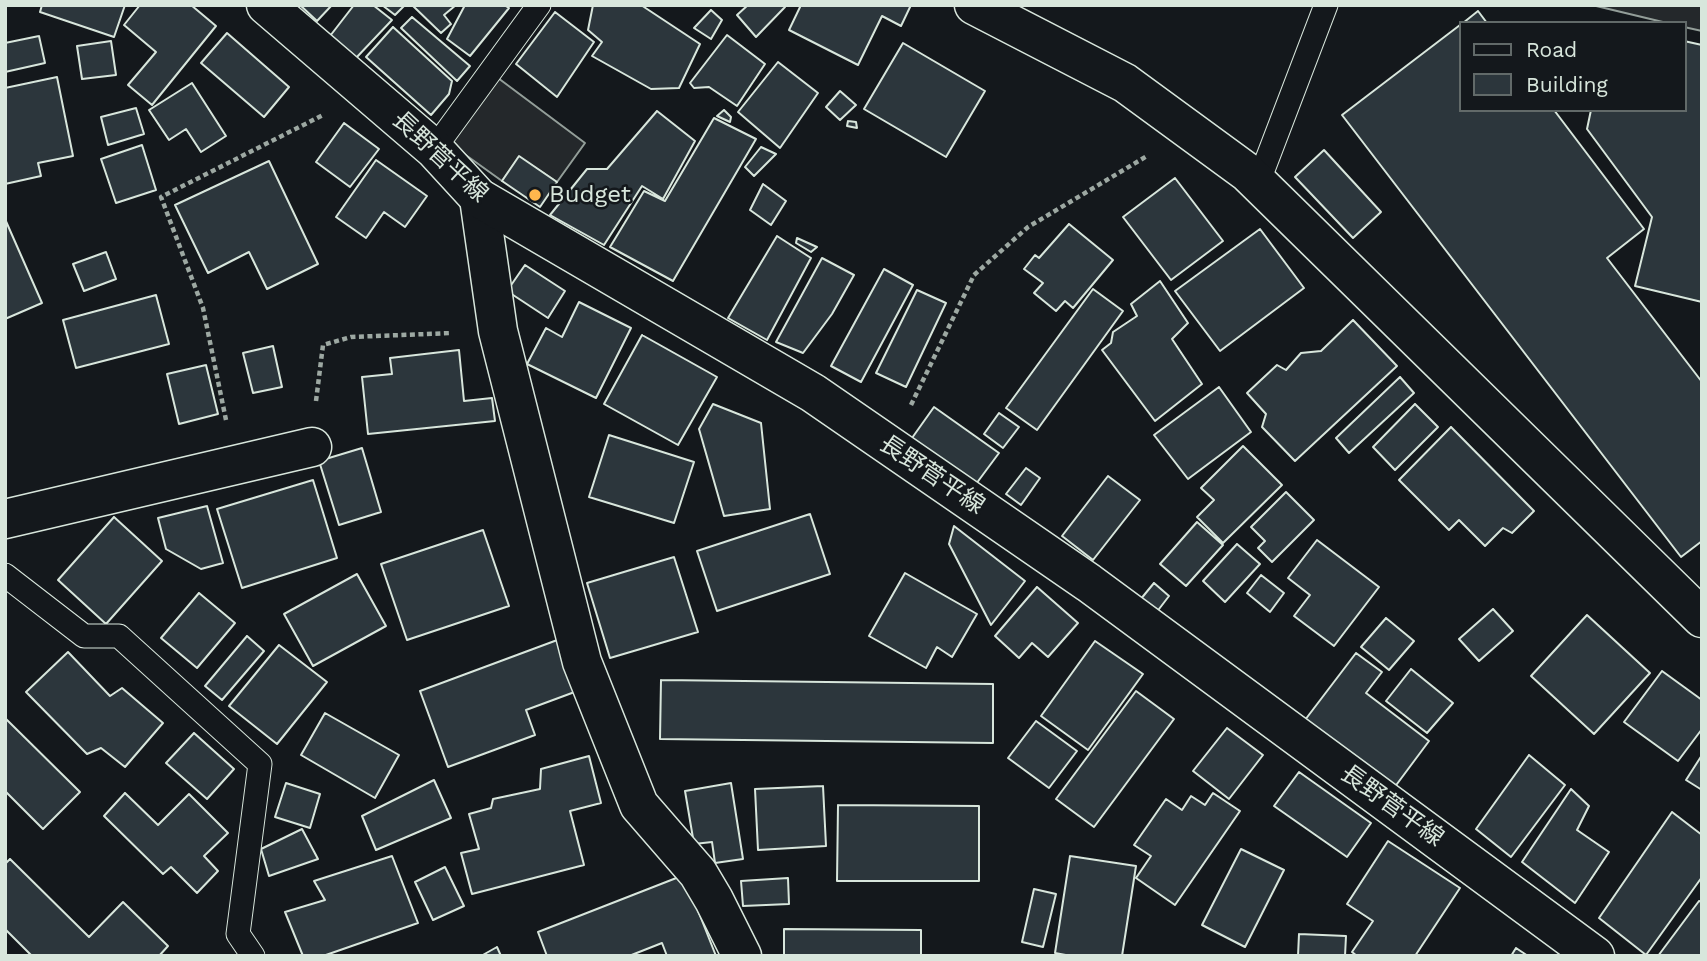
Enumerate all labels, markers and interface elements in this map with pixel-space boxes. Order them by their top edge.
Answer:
legend [1458,21,1686,112]
text: Road [1526,37,1577,62]
text: Building [1526,72,1608,97]
street label: 長野菅平線 [386,106,494,208]
place label: Budget [549,181,631,209]
marker: Budget [527,187,543,203]
street label: 長野菅平線 [874,430,990,520]
street label: 長野菅平線 [1335,759,1449,853]

